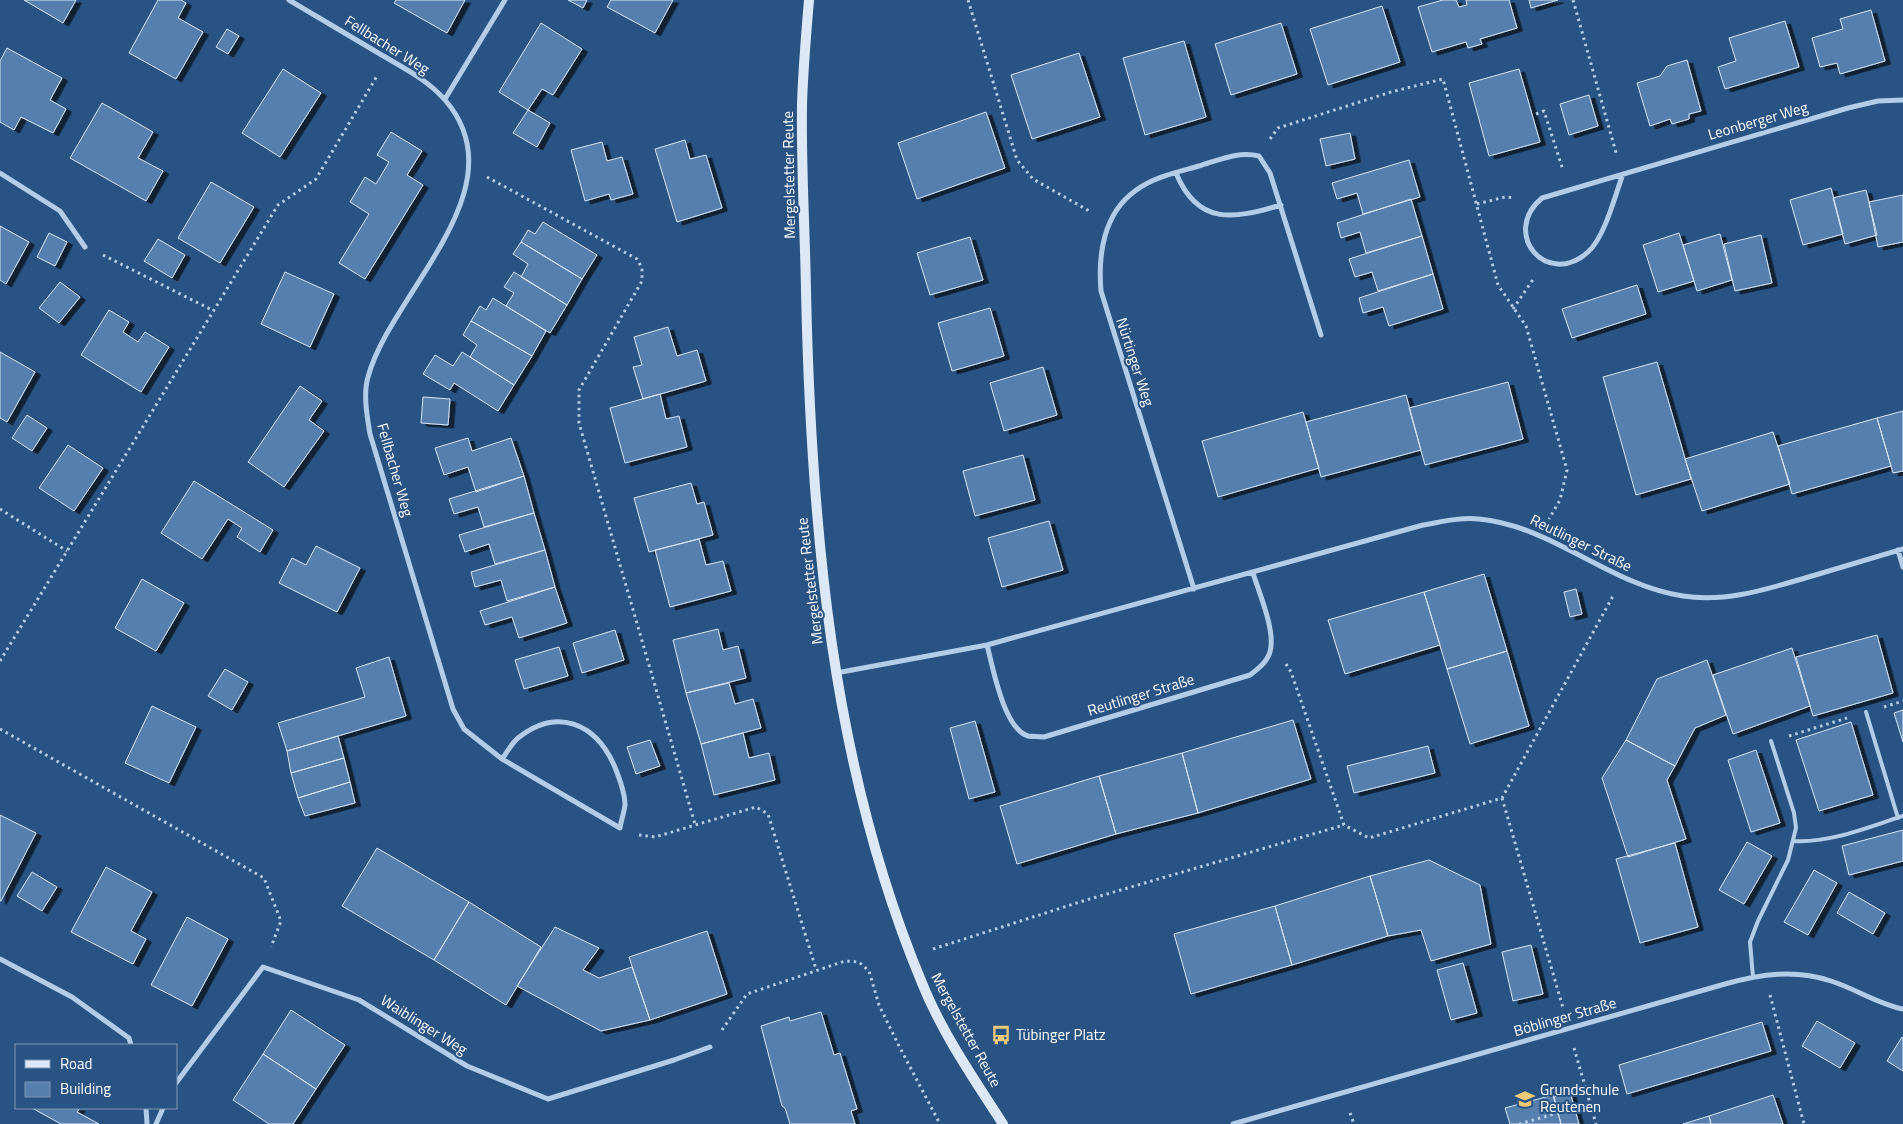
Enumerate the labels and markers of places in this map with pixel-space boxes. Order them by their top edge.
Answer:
place label: Tübinger Platz [1016,1023,1106,1046]
bus stop icon: Tübinger Platz [990,1024,1012,1046]
place label: Grundschule Reutenen [1540,1078,1619,1118]
school or university icon: Grundschule Reutenen [1514,1088,1536,1110]

